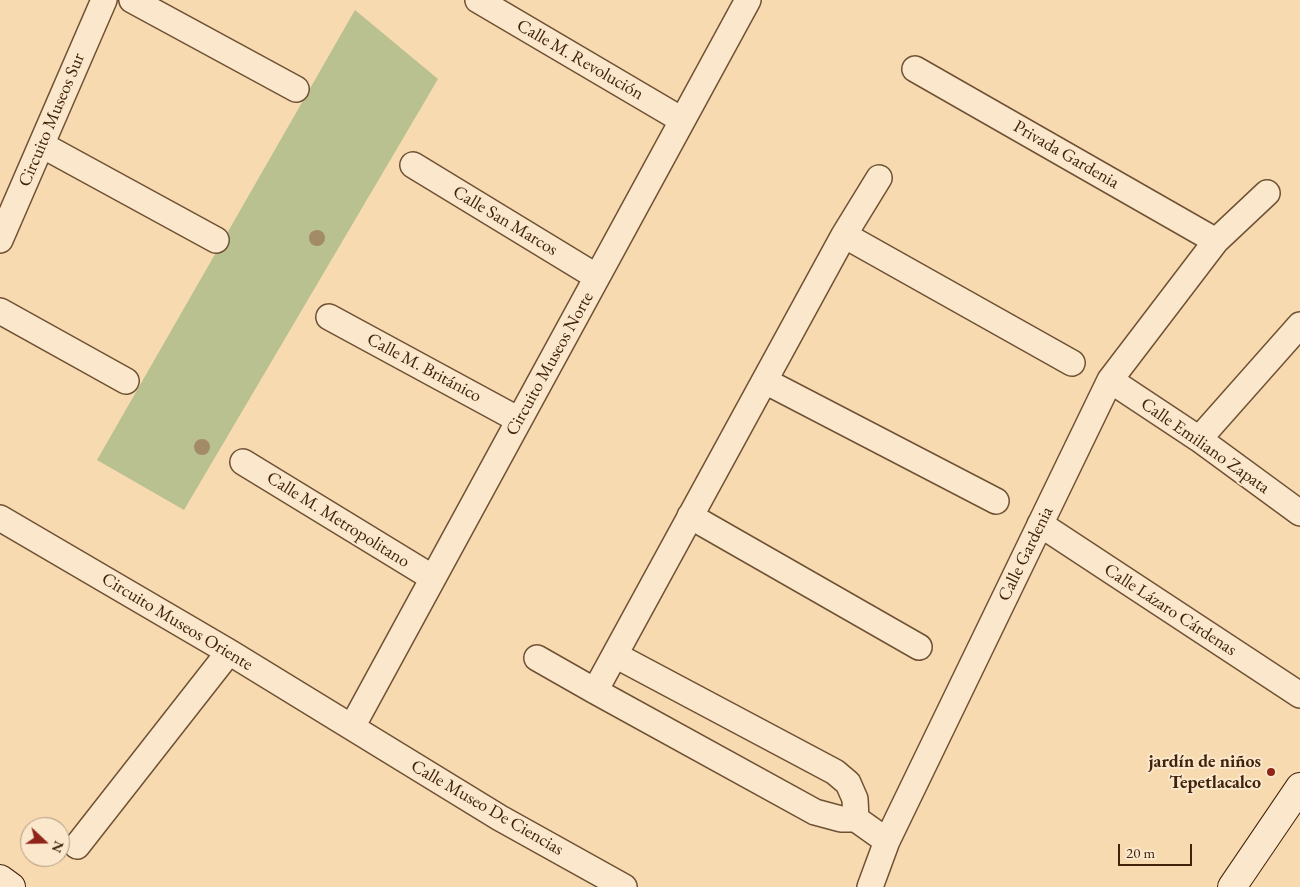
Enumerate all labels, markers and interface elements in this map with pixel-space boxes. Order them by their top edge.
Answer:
street label: Calle M. Revolución [513,15,647,105]
street label: Circuito Museos Sur [14,50,90,190]
street label: Privada Gardenia [1009,116,1123,194]
street label: Calle San Marcos [449,181,561,261]
street label: Circuito Museos Norte [501,288,599,440]
street label: Calle M. Británico [363,329,485,407]
street label: Calle Emiliano Zapata [1136,393,1274,499]
street label: Calle M. Metropolitano [262,467,414,573]
street label: Calle Gardenia [994,503,1058,605]
street label: Calle Lázaro Cárdenas [1100,559,1240,661]
street label: Circuito Museos Oriente [97,568,257,676]
place label: jardín de niños Tepetlacalco [1149,751,1261,794]
street label: Calle Museo De Ciencias [407,755,567,861]
marker: jardín de niños Tepetlacalco [1265,766,1277,778]
north arrow [20,817,70,867]
scale bar [1120,834,1194,866]
text: N [48,838,69,856]
text: 20 m [1126,843,1155,862]

